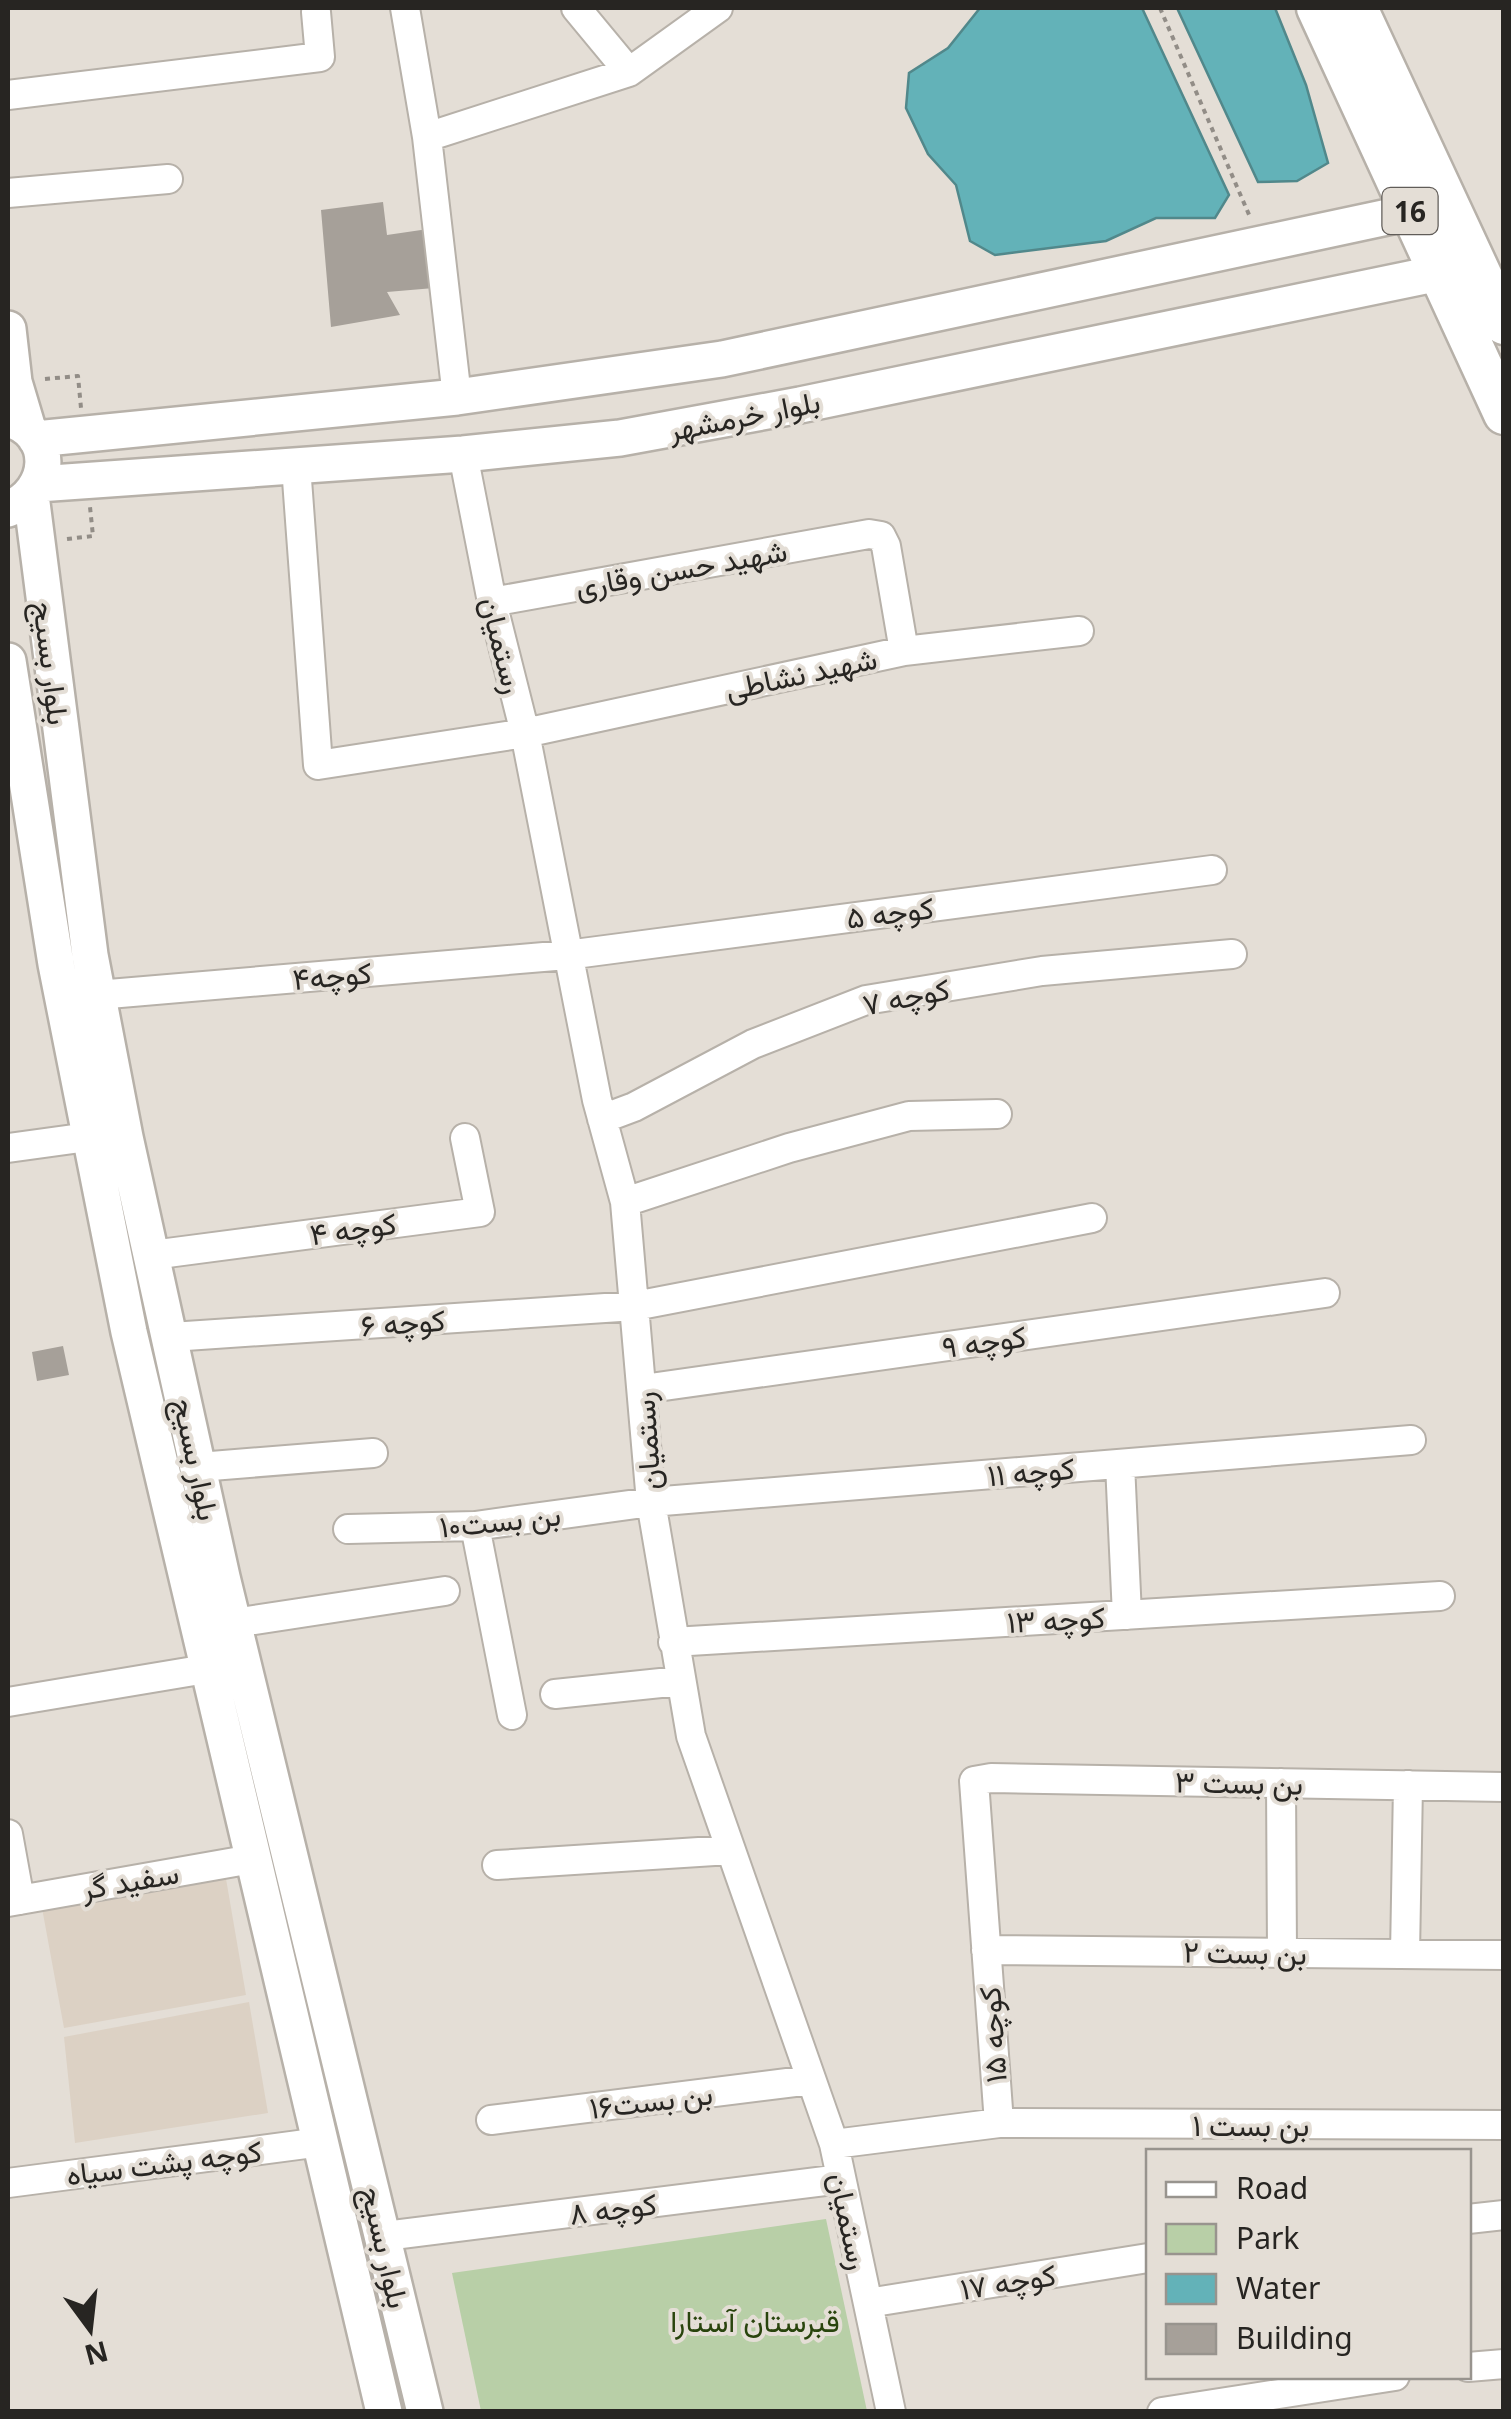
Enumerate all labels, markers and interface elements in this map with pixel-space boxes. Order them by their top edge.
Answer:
road number: 16 [1382,188,1438,234]
street label: بلوار خرمشهر [664,380,823,450]
street label: شهید حسن وقاری [572,529,790,607]
street label: رستمیان [471,592,535,698]
street label: بلوار بسیج [23,599,80,727]
street label: شهید نشاطی [721,637,881,709]
street label: کوچه ۵ [844,886,936,939]
street label: کوچه۴ [291,951,373,1000]
street label: کوچه ۷ [859,968,953,1025]
street label: کوچه ۴ [307,1202,399,1255]
street label: کوچه ۶ [359,1299,447,1346]
street label: کوچه ۹ [939,1315,1029,1368]
street label: رستمیان [622,1390,670,1492]
street label: بلوار بسیج [163,1394,230,1524]
street label: کوچه ۱۱ [986,1447,1076,1496]
street label: بن بست۱۰ [437,1493,563,1547]
street label: کوچه ۱۳ [1006,1596,1106,1643]
street label: بن بست ۳ [1175,1760,1303,1804]
street label: سفید گر [77,1851,182,1909]
street label: بن بست ۲ [1183,1930,1307,1974]
street label: کوچه ۱۵ [968,1985,1017,2085]
street label: بن بست۱۶ [587,2072,715,2128]
street label: بن بست ۱ [1193,2104,1309,2145]
street label: کوچه پشت سیاه [64,2130,264,2195]
legend [1146,2149,1471,2379]
text: Road [1236,2167,1308,2208]
street label: رستمیان [820,2169,880,2273]
street label: بلوار بسیج [351,2182,420,2312]
street label: کوچه ۸ [567,2182,659,2235]
text: Park [1236,2217,1299,2258]
street label: کوچه ۱۷ [957,2253,1059,2310]
text: Water [1236,2267,1320,2308]
north arrow [40,2279,140,2379]
park label: قبرستان آستارا [670,2300,840,2341]
text: Building [1236,2317,1353,2358]
text: N [81,2333,113,2375]

